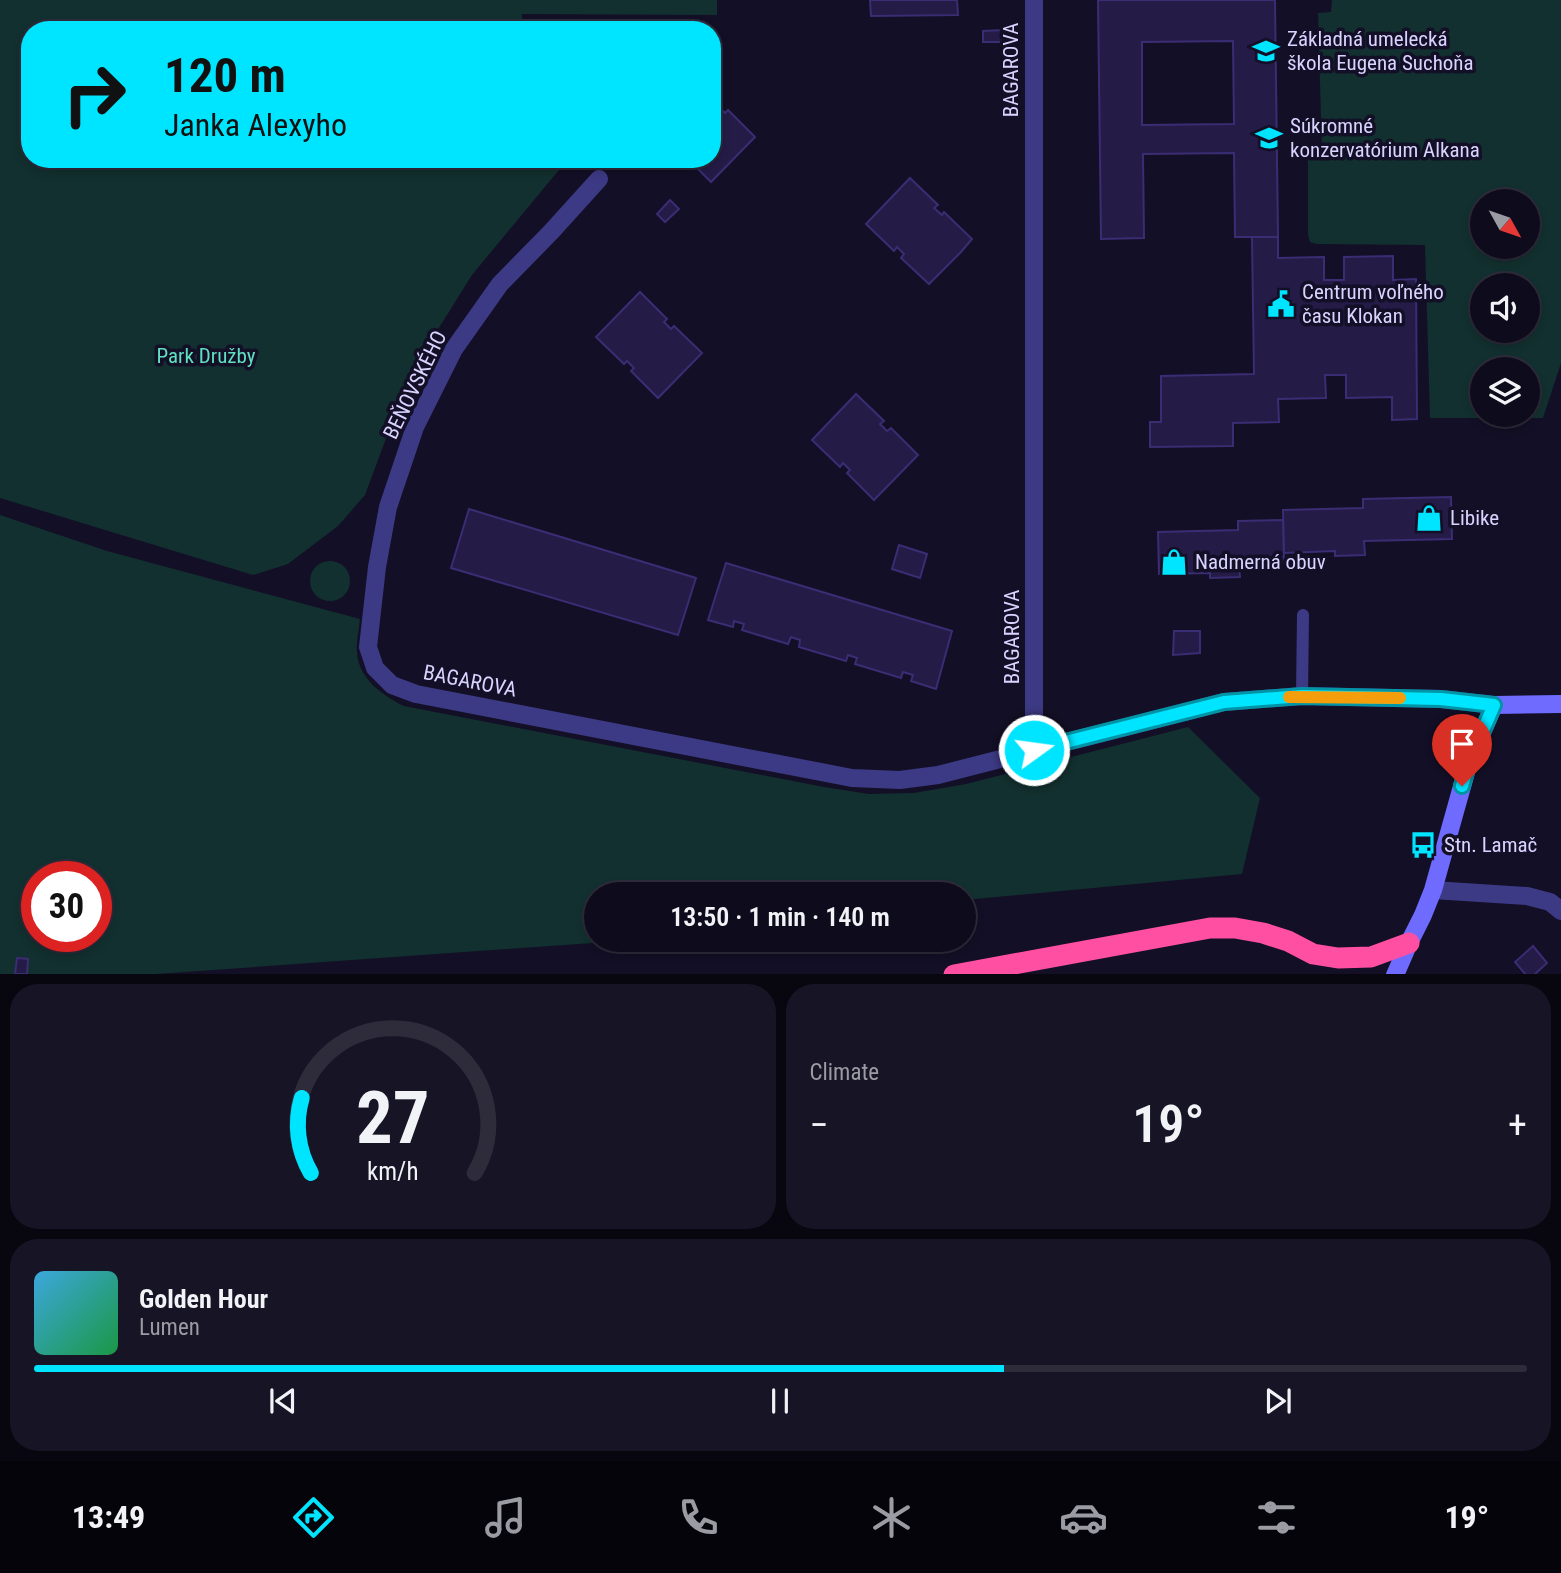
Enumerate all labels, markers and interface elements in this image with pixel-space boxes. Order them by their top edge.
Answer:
street label: BAGAROVA [999,23,1023,117]
place label: Základná umelecká škola Eugena Suchoňa [1287,27,1474,75]
school or university icon: Základná umelecká škola Eugena Suchoňa [1251,36,1281,66]
text: 120 m [164,47,286,104]
icon: right [49,49,140,140]
text: Janka Alexyho [164,106,347,144]
place label: Súkromné konzervatórium Alkana [1290,114,1480,162]
school or university icon: Súkromné konzervatórium Alkana [1254,123,1284,153]
north arrow [1470,189,1540,259]
map controls [1470,189,1540,427]
button: sound [1470,273,1540,343]
place label: Centrum voľného času Klokan [1302,280,1444,328]
public building icon: Centrum voľného času Klokan [1266,289,1296,319]
street label: BEŇOVSKÉHO [378,327,452,443]
park label: Park Družby [156,344,256,368]
button: layers [1470,357,1540,427]
shop icon: Libike [1414,503,1444,533]
place label: Libike [1450,506,1499,530]
shop icon: Nadmerná obuv [1159,547,1189,577]
place label: Nadmerná obuv [1195,550,1326,574]
street label: BAGAROVA [1000,590,1024,684]
street label: BAGAROVA [421,660,519,702]
position arrow [997,713,1071,787]
pin [1432,714,1492,786]
icon: arrive [1443,725,1481,763]
bus stop icon: Stn. Lamač [1408,830,1438,860]
place label: Stn. Lamač [1444,833,1537,857]
speed limit sign: 30 [21,861,112,952]
text: 13:50 · 1 min · 140 m [670,902,890,932]
text: Climate [810,1059,879,1086]
text: 27 [356,1075,430,1161]
text: 19° [1132,1094,1204,1155]
text: − [810,1103,829,1147]
text: + [1508,1103,1527,1147]
text: km/h [367,1156,418,1185]
text: Golden Hour [139,1284,268,1314]
text: Lumen [139,1314,200,1341]
icon: previous [264,1382,302,1420]
icon: pause [761,1382,799,1420]
icon: next [1259,1382,1297,1420]
icon: directions [289,1493,338,1542]
icon: music [481,1493,530,1542]
icon: phone [674,1493,723,1542]
icon: climate [867,1493,916,1542]
icon: car [1059,1493,1108,1542]
icon: filters [1252,1493,1301,1542]
text: 13:49 [72,1498,145,1536]
text: 19° [1444,1498,1489,1536]

